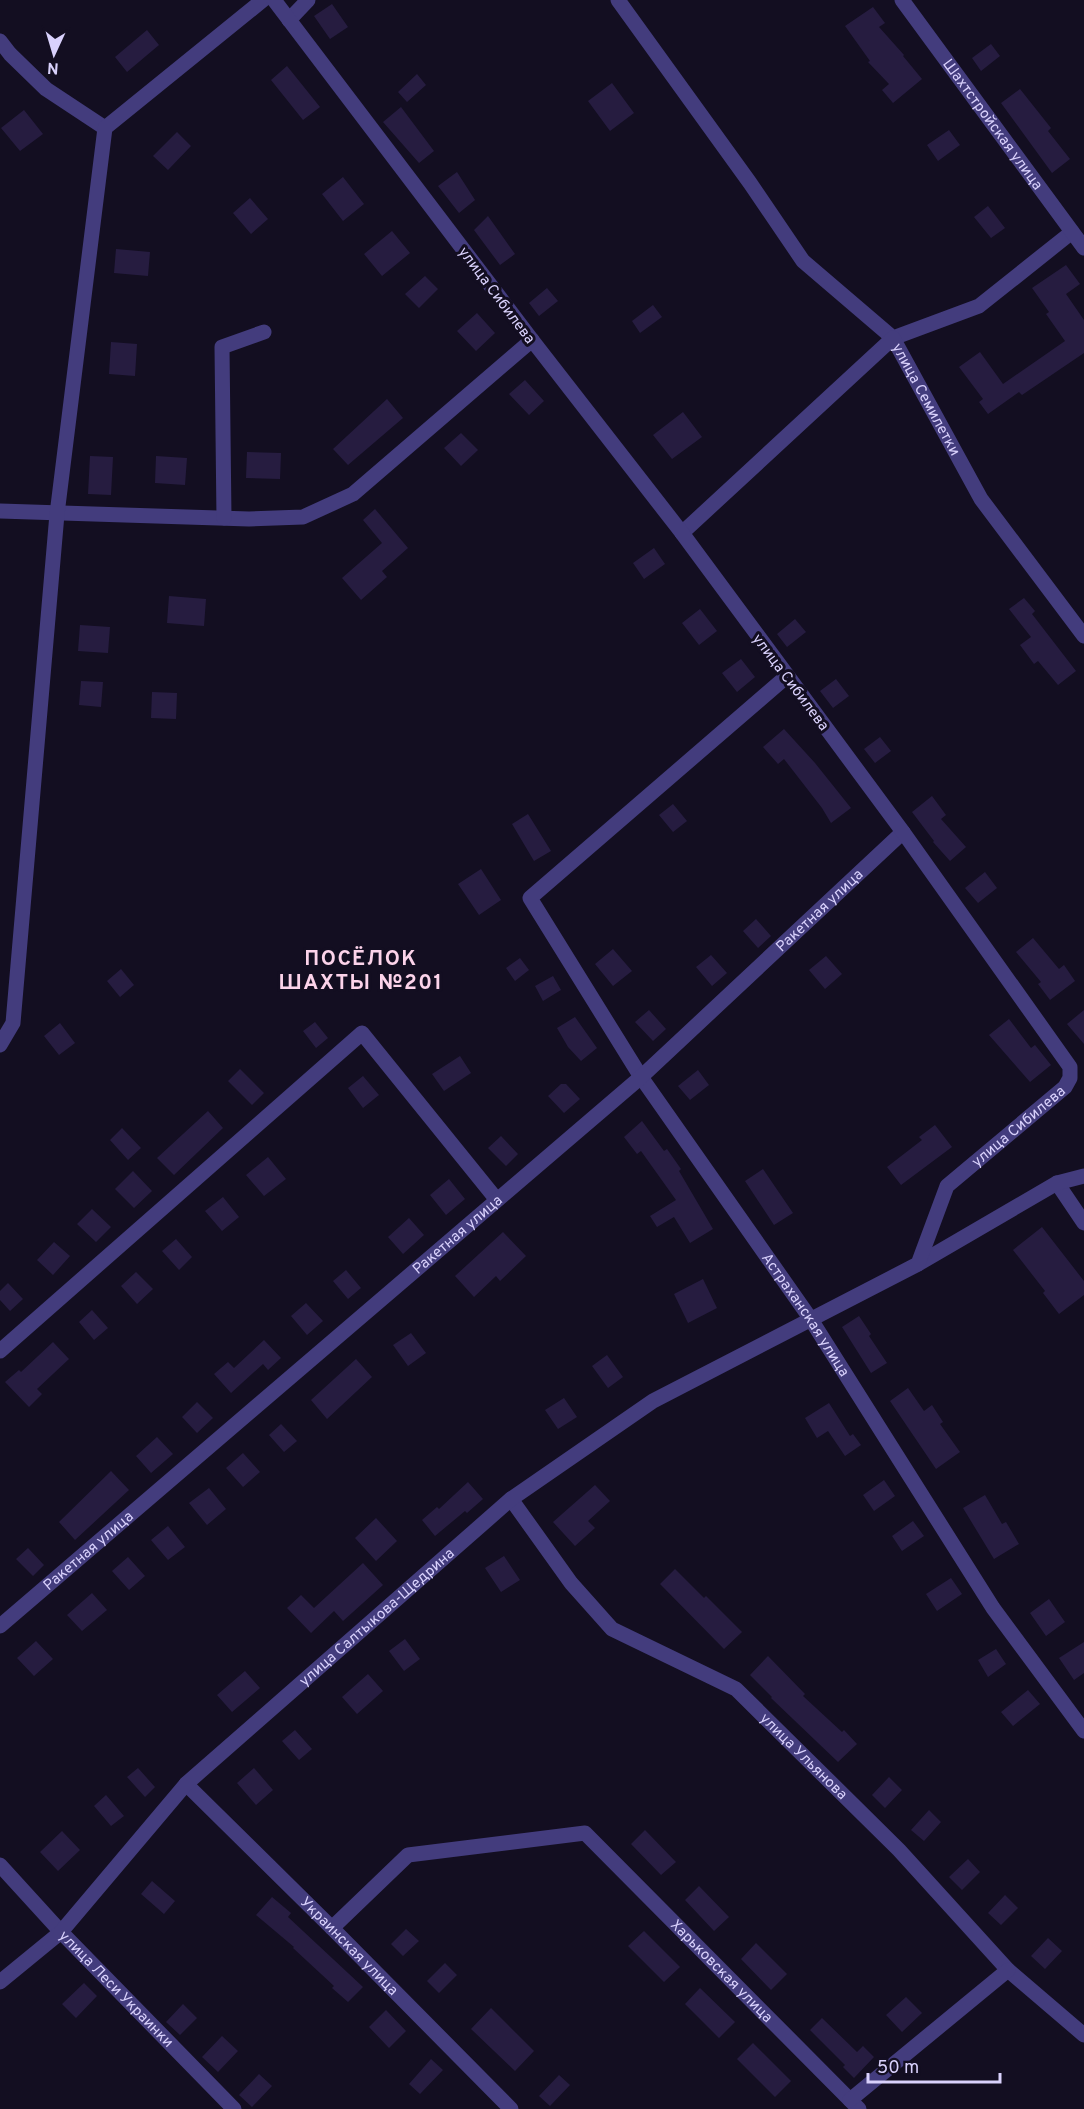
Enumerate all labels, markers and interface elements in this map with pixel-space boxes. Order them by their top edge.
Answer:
north arrow [24,24,84,84]
street label: Шахтстройская улица [938,56,1046,194]
text: N [47,57,60,77]
street label: улица Сибилева [453,244,538,348]
street label: улица Семилетки [887,340,964,460]
street label: улица Сибилева [747,631,832,735]
street label: Ракетная улица [773,866,868,957]
district label: ПОСЁЛОК ШАХТЫ №201 [279,946,443,997]
street label: улица Сибилева [968,1083,1070,1172]
street label: Ракетная улица [409,1192,507,1279]
street label: Астраханская улица [756,1250,853,1381]
street label: Ракетная улица [40,1508,138,1596]
street label: улица Салтыкова-Щедрина [296,1545,459,1691]
street label: улица Ульянова [755,1710,851,1804]
street label: Украинская улица [295,1894,401,2000]
street label: Харьковская улица [665,1916,776,2028]
street label: улица Леси Украинки [54,1927,177,2052]
scale bar [868,2046,1000,2084]
text: 50 m [877,2057,919,2080]

